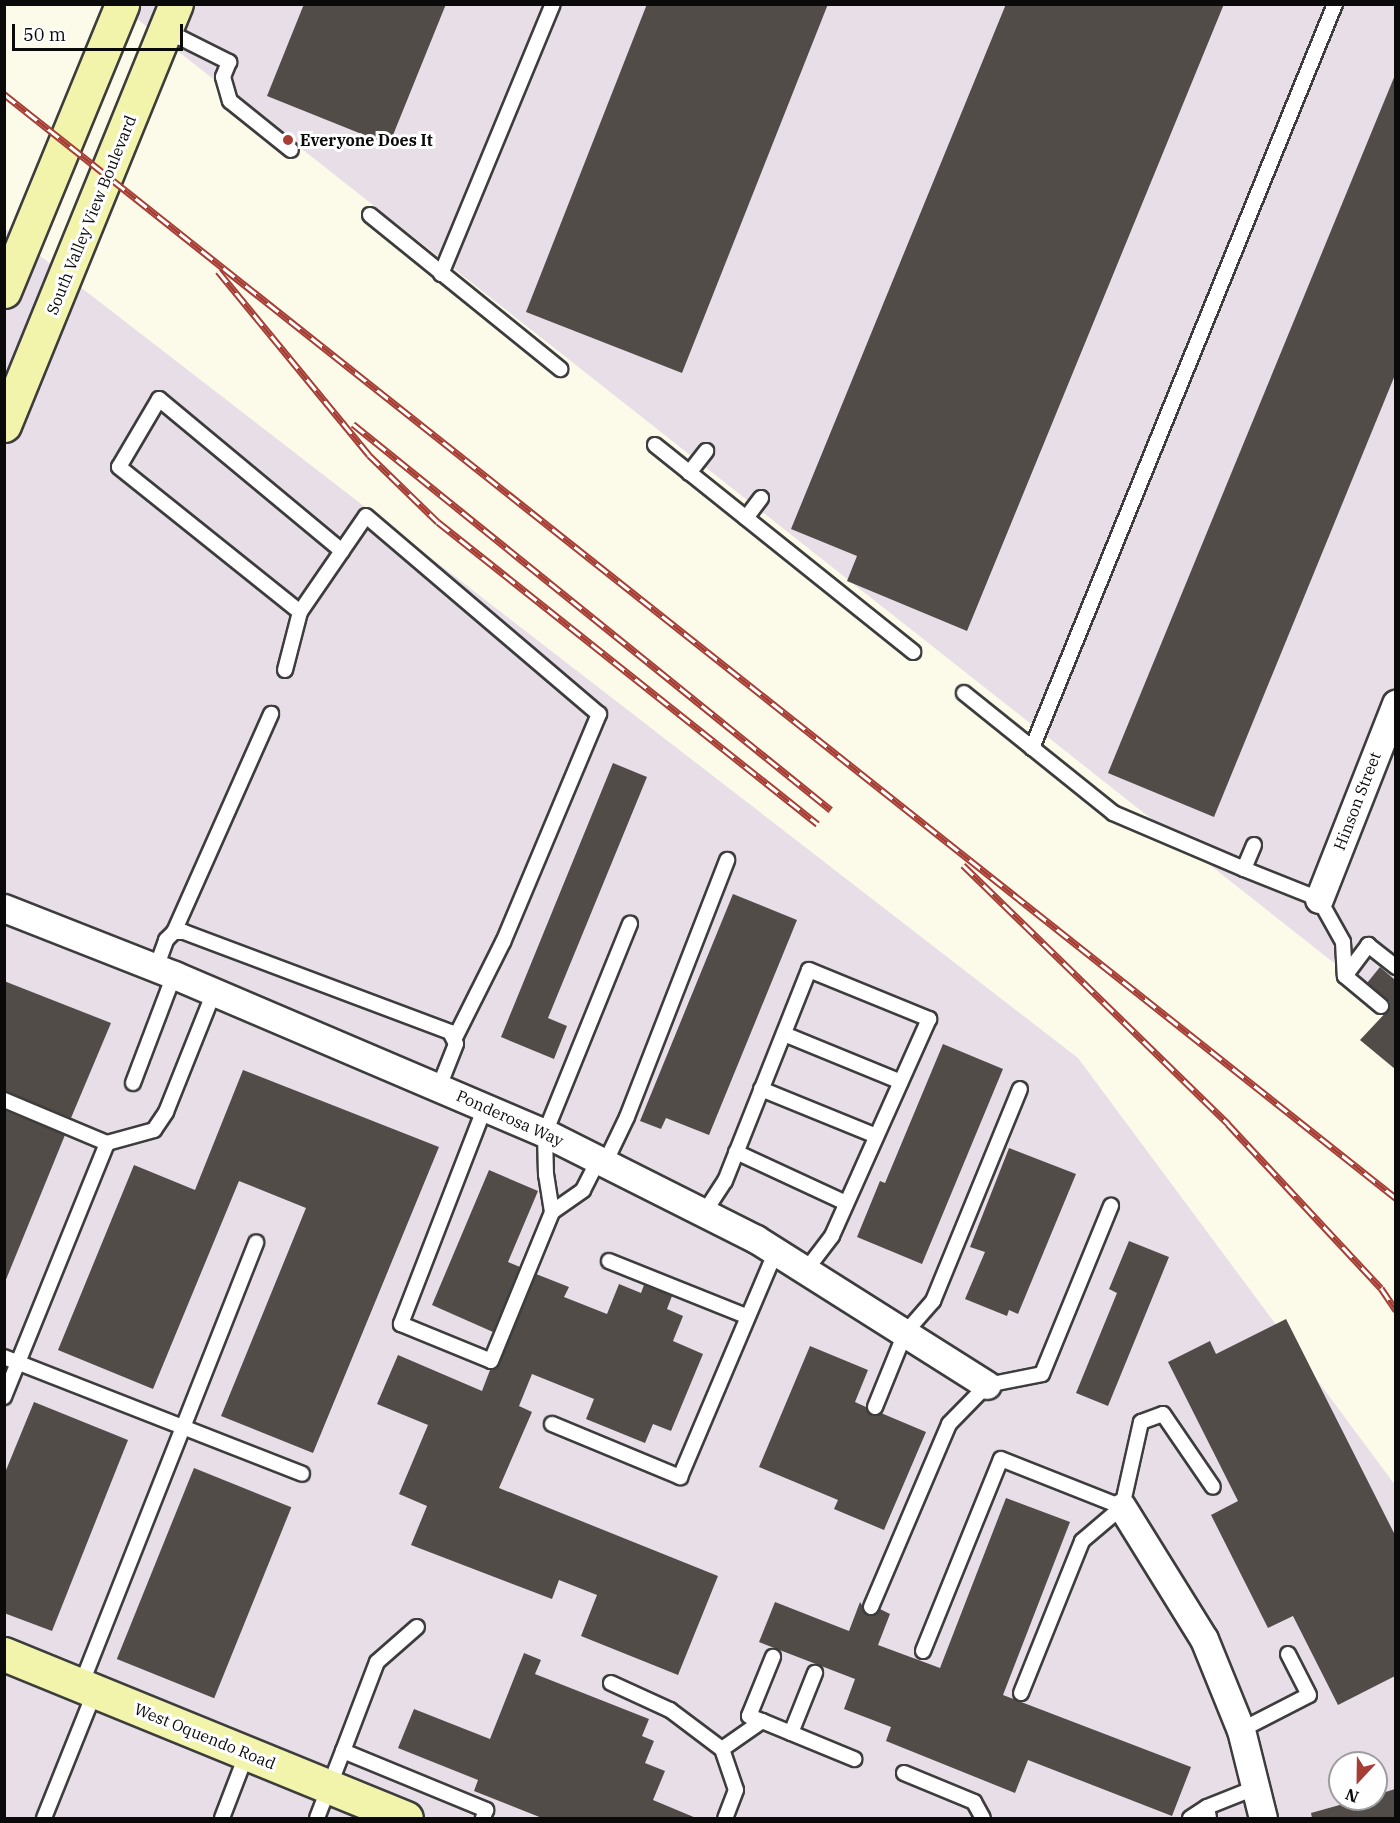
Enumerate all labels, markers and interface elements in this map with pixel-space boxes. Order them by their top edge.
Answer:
scale bar [15,12,186,50]
text: 50 m [23,23,66,46]
street label: South Valley View Boulevard [42,113,140,317]
place label: Everyone Does It [300,130,433,150]
marker: Everyone Does It [281,133,295,147]
street label: Hinson Street [1329,749,1385,853]
street label: Ponderosa Way [453,1086,567,1150]
street label: West Oquendo Road [132,1699,278,1773]
north arrow [1328,1751,1388,1811]
text: N [1342,1784,1362,1807]

